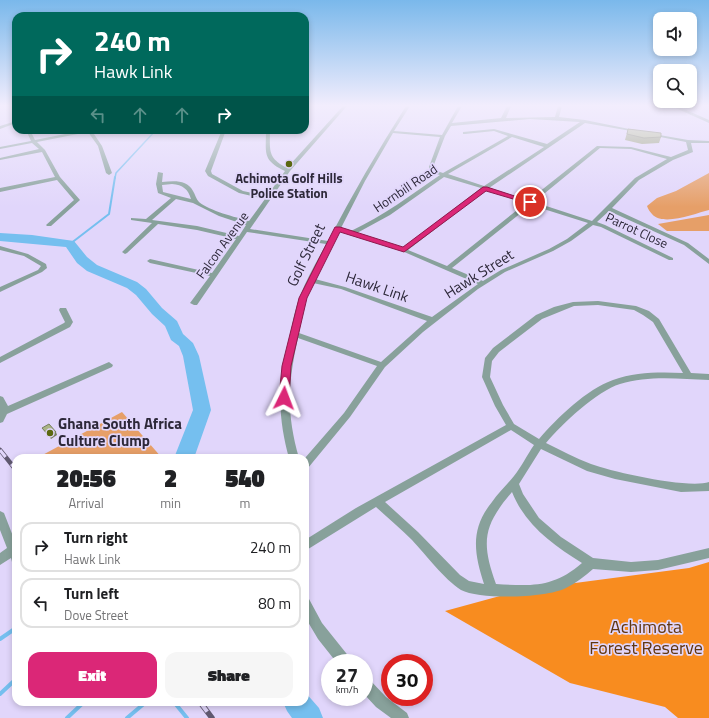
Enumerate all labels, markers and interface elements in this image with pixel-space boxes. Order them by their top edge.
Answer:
map controls [653,12,697,108]
button: sound [653,12,697,56]
text: 240 m [94,19,171,62]
icon: right [28,28,80,80]
text: Hawk Link [94,58,172,85]
button: search [653,64,697,108]
icon: left [87,104,109,126]
icon: ahead [129,104,151,126]
icon: ahead [171,104,193,126]
icon: right [213,104,235,126]
marker: Achimota Golf Hills Police Station [284,159,294,169]
street label: Hornbill Road [369,159,441,217]
place label: Achimota Golf Hills Police Station [235,168,343,203]
pin [513,185,547,219]
icon: arrive [519,191,541,213]
street label: Falcon Avenue [191,207,253,283]
street label: Parrot Close [602,207,672,253]
street label: Golf Street [280,219,331,290]
street label: Hawk Street [439,243,519,304]
street label: Hawk Link [343,265,412,308]
position arrow [263,377,305,419]
place label: Ghana South Africa Culture Clump [58,412,182,452]
marker: Ghana South Africa Culture Clump [45,428,55,438]
text: 20:56 [56,460,116,496]
text: 2 [164,460,177,496]
text: 540 [225,460,265,496]
text: Arrival [68,493,104,513]
text: min [160,493,181,513]
text: m [239,493,250,513]
text: Turn right [64,526,128,549]
icon: right [30,536,52,558]
text: 240 m [250,536,291,559]
text: Hawk Link [64,549,121,569]
text: Turn left [64,582,119,605]
icon: left [30,592,52,614]
text: 80 m [258,592,291,615]
text: Dove Street [64,605,128,625]
park label: Achimota Forest Reserve [589,613,703,661]
button: Exit [28,652,157,698]
button: Share [165,652,293,698]
speed limit sign: 30 [381,654,433,706]
text: 27 [336,659,358,690]
text: km/h [336,682,358,697]

